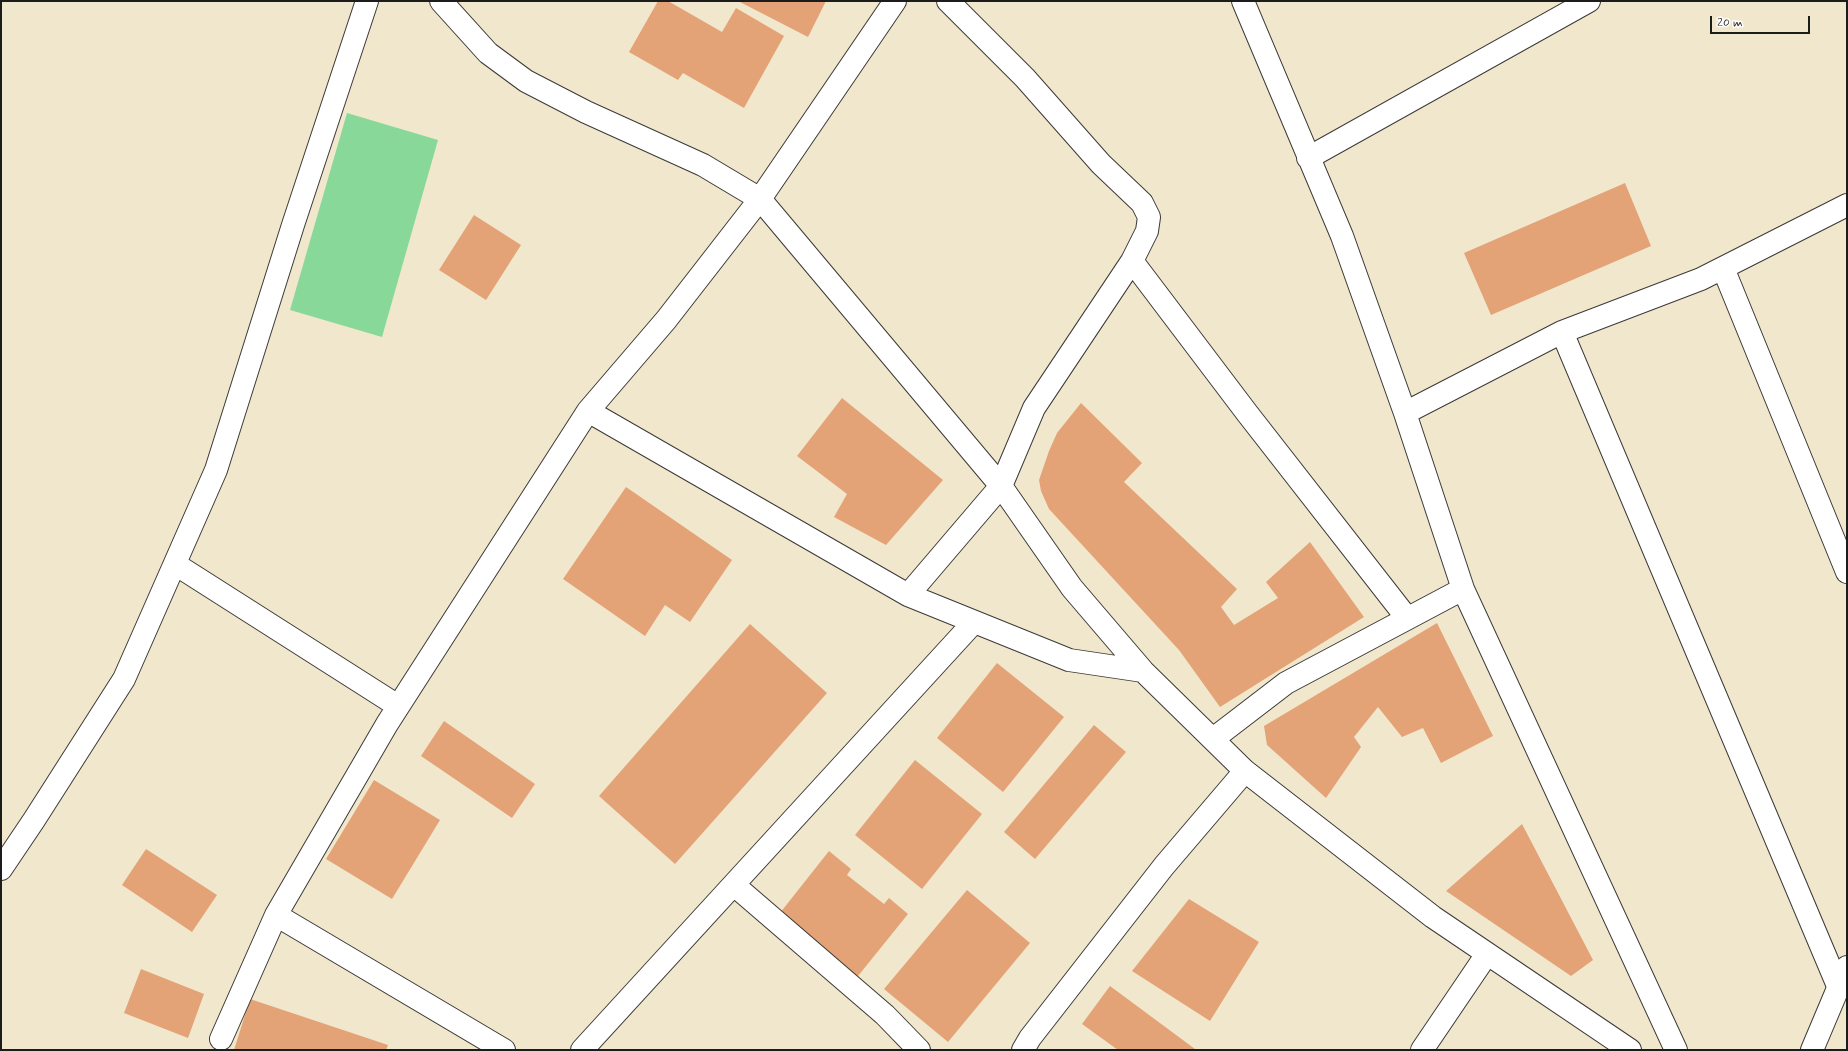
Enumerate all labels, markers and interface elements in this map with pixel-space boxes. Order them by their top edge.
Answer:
scale bar [1712,8,1812,34]
text: 20 m [1717,15,1743,31]

